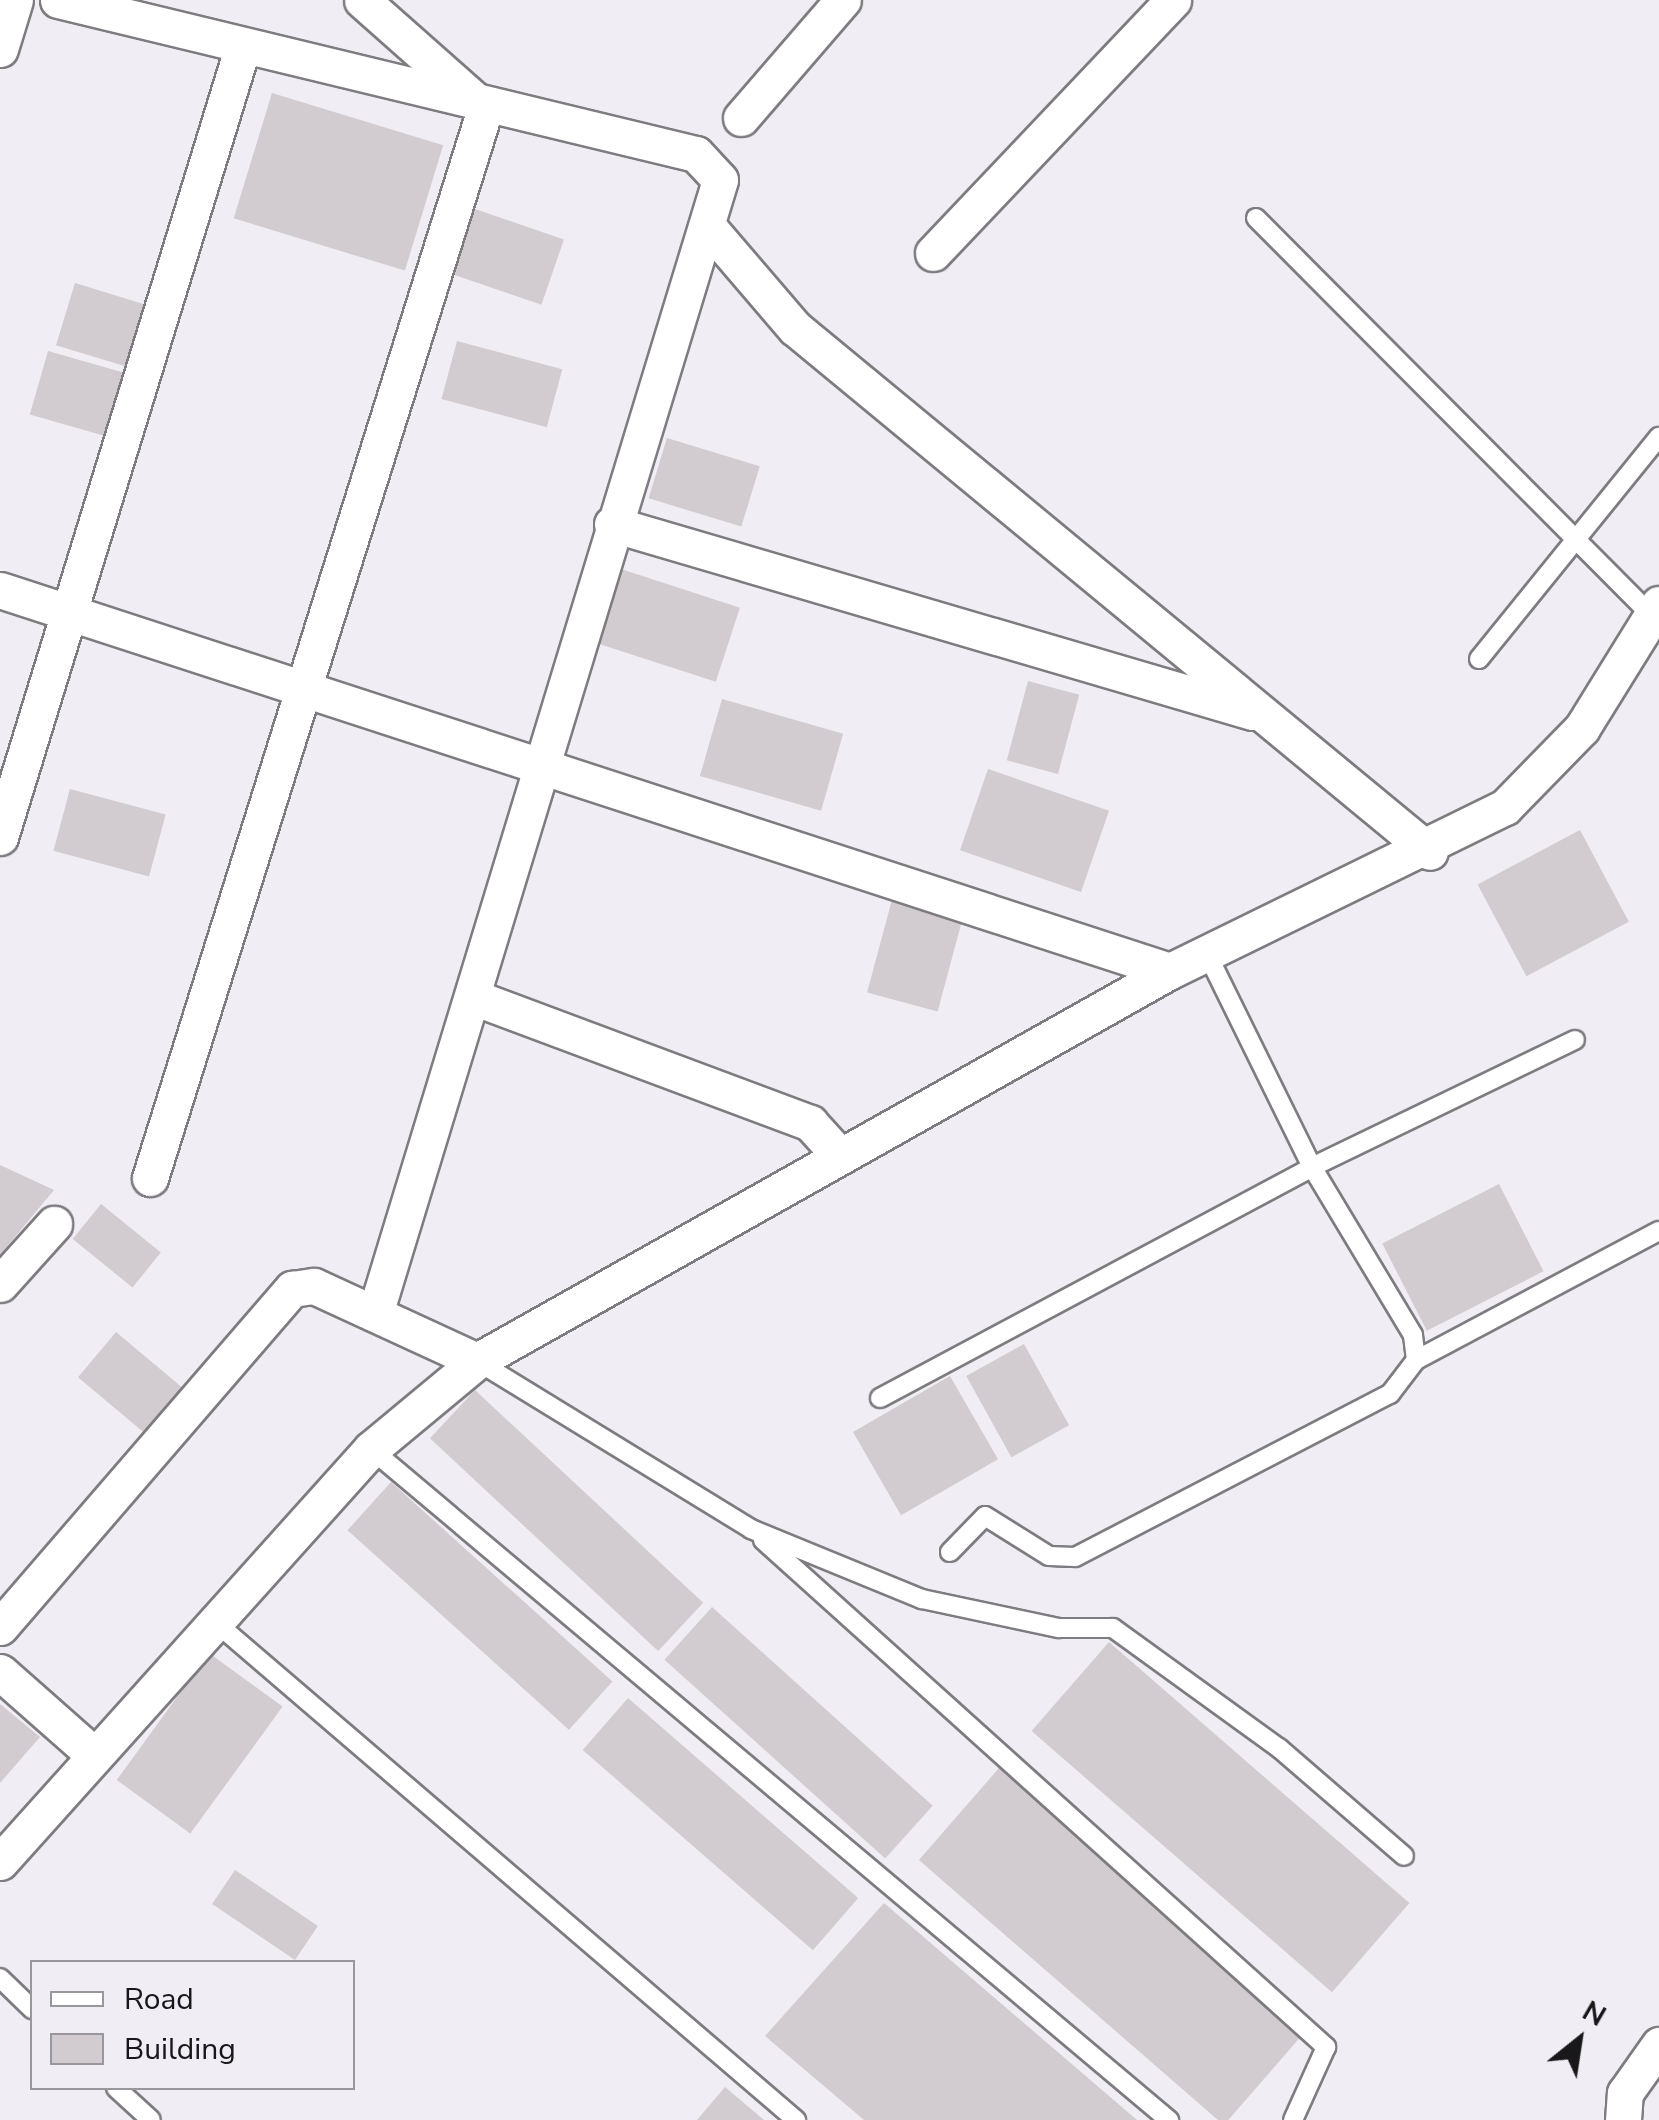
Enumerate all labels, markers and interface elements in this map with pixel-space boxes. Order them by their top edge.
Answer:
legend [30,1960,355,2090]
text: Road [124,1979,194,2020]
north arrow [1529,1990,1629,2090]
text: N [1575,1992,1613,2036]
text: Building [124,2029,236,2070]

